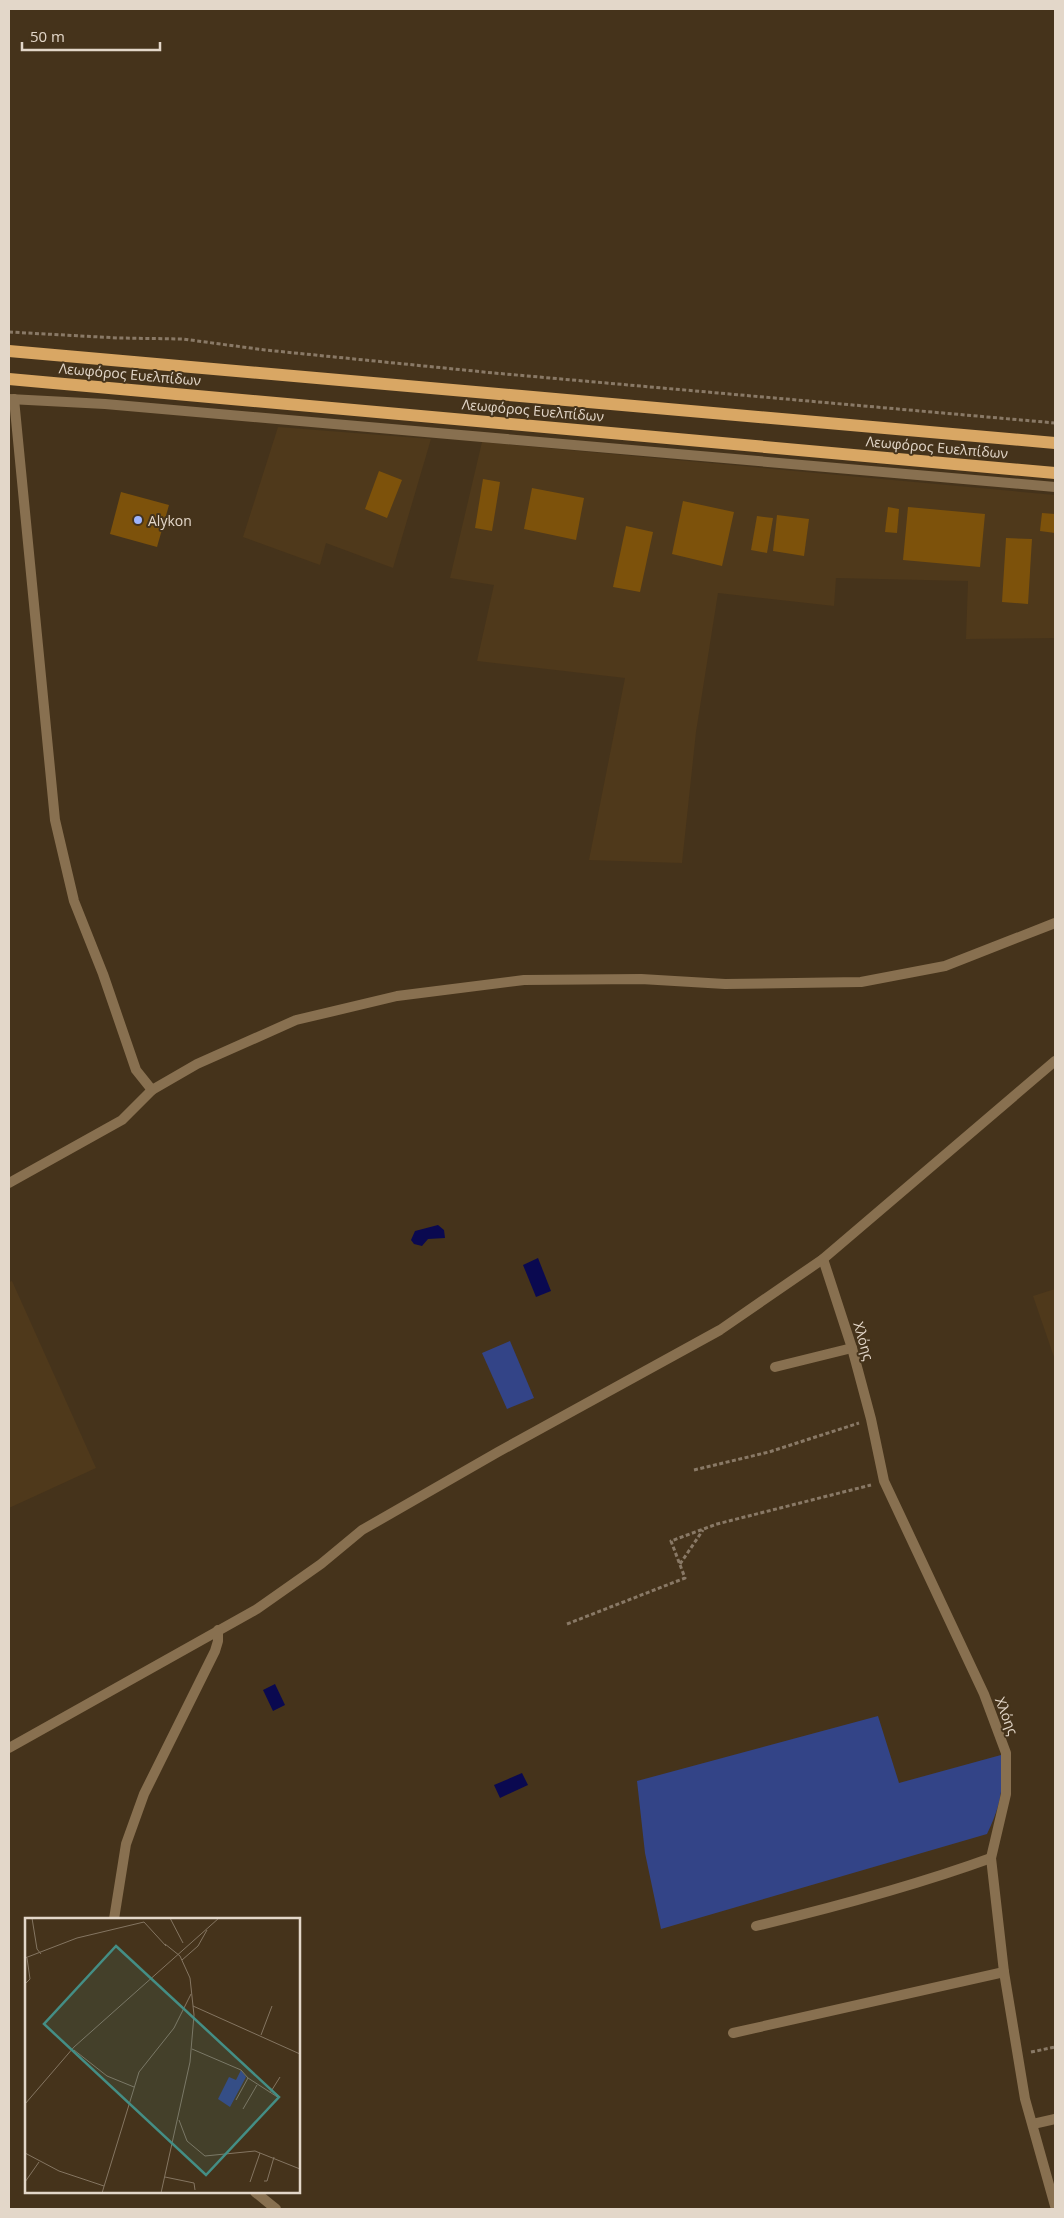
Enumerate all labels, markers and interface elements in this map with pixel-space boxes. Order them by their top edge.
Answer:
scale bar [22,20,160,52]
text: 50 m [30,26,65,46]
street label: Λεωφόρος Ευελπίδων [58,358,202,390]
street label: Λεωφόρος Ευελπίδων [461,394,605,426]
street label: Λεωφόρος Ευελπίδων [865,431,1009,463]
place label: Alykon [148,511,192,530]
marker: Alykon [132,514,144,526]
street label: Χλόης [849,1319,879,1363]
street label: Χλόης [991,1694,1023,1738]
inset map [25,1918,300,2193]

